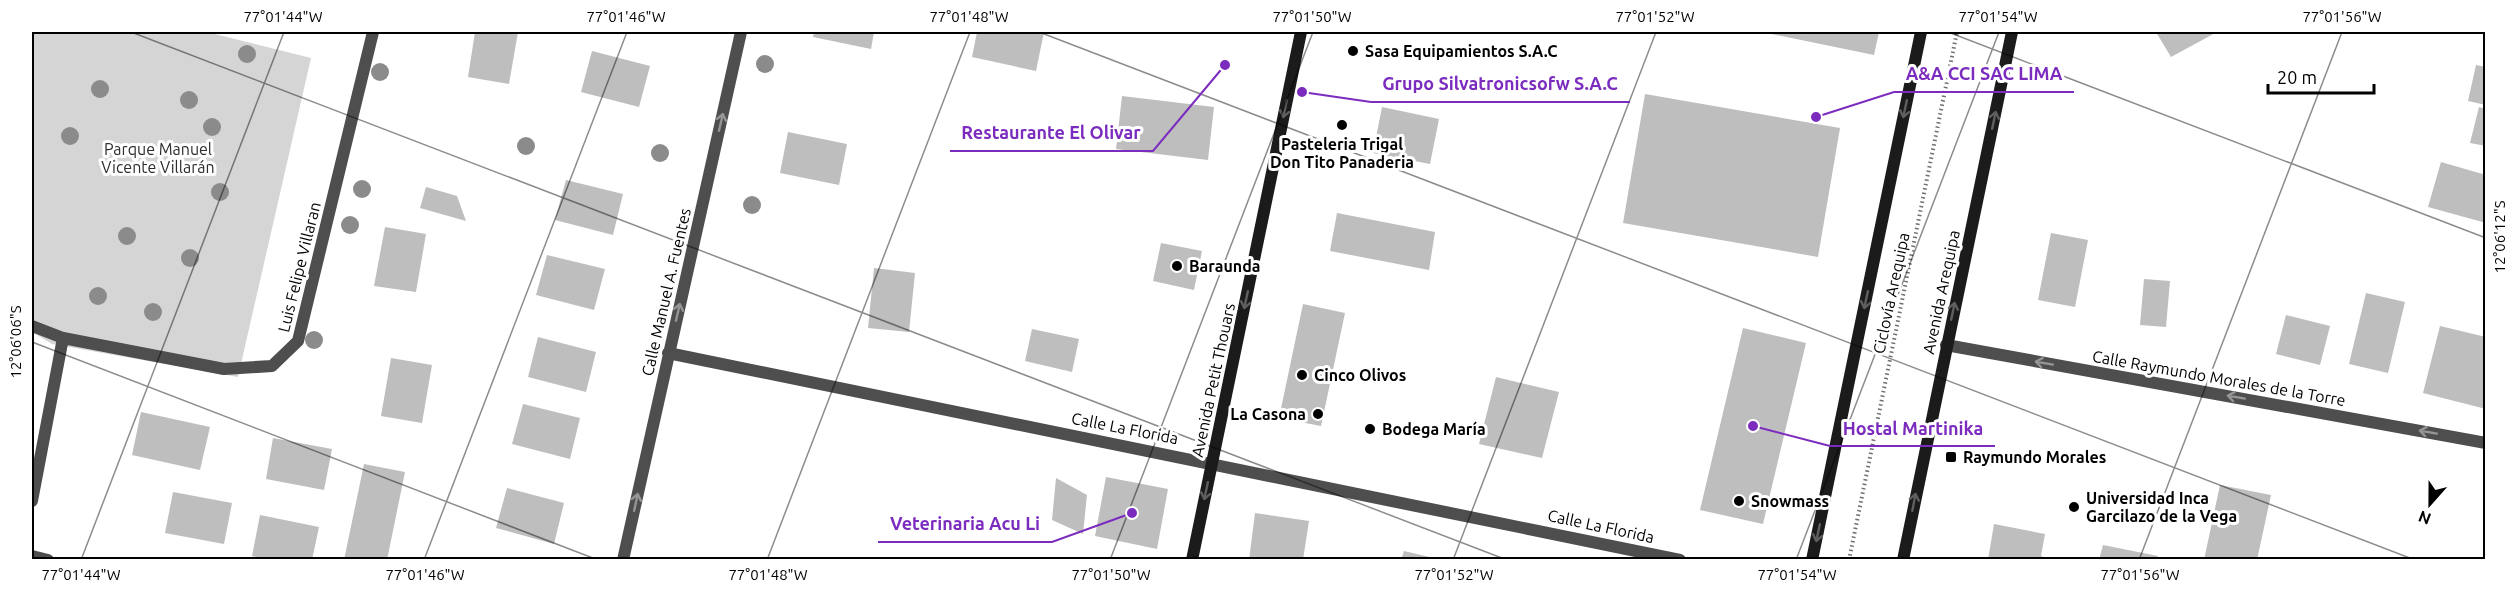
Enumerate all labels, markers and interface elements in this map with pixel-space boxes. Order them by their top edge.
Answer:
text: 77°01'44"W [243,8,323,25]
text: 77°01'46"W [586,8,666,25]
text: 77°01'48"W [929,8,1009,25]
text: 77°01'50"W [1272,8,1352,25]
text: 77°01'52"W [1615,8,1695,25]
text: 77°01'54"W [1958,8,2038,25]
text: 77°01'56"W [2302,8,2382,25]
place label: Sasa Equipamientos S.A.C [1365,42,1557,60]
marker: Sasa Equipamientos S.A.C [1346,44,1360,58]
callout: A&A CCI SAC LIMA [1894,56,2074,92]
scale bar [2268,57,2374,95]
text: A&A CCI SAC LIMA [1906,63,2063,83]
callout: Grupo Silvatronicsofw S.A.C [1371,66,1630,102]
text: 20 m [2277,67,2317,87]
text: Grupo Silvatronicsofw S.A.C [1382,73,1618,93]
one-way arrow [1279,99,1290,119]
one-way arrow [1899,99,1910,119]
one-way arrow [1989,111,2000,131]
one-way arrow [716,113,727,132]
callout: Restaurante El Olivar [950,115,1153,151]
marker: Pasteleria Trigal Don Tito Panaderia [1335,118,1349,132]
text: Restaurante El Olivar [961,122,1141,142]
place label: Pasteleria Trigal Don Tito Panaderia [1270,135,1414,171]
park label: Parque Manuel Vicente Villarán [101,140,215,176]
street label: Luis Felipe Villaran [274,200,324,334]
text: 12°06'12"S [2491,200,2508,274]
street label: Calle Manuel A. Fuentes [638,206,694,378]
street label: Avenida Arequipa [1919,228,1963,356]
street label: Ciclovía Arequipa [1869,231,1913,355]
place label: Baraunda [1189,257,1260,275]
marker: Baraunda [1170,259,1184,273]
one-way arrow [1240,290,1251,310]
one-way arrow [1859,291,1871,310]
street label: Avenida Petit Thouars [1188,301,1238,459]
one-way arrow [1948,302,1960,321]
one-way arrow [672,303,684,322]
text: 12°06'06"S [7,305,24,379]
street label: Calle Raymundo Morales de la Torre [2091,347,2347,409]
one-way arrow [2035,357,2055,368]
place label: Cinco Olivos [1314,366,1406,384]
marker: Cinco Olivos [1295,368,1309,382]
one-way arrow [2227,392,2246,403]
place label: La Casona [1230,405,1306,423]
marker: La Casona [1311,407,1325,421]
street label: Calle La Florida [1070,409,1180,447]
callout: Hostal Martinika [1830,410,1995,446]
text: Hostal Martinika [1843,418,1983,438]
place label: Bodega María [1382,420,1486,438]
marker: Bodega María [1363,422,1377,436]
one-way arrow [2419,426,2438,437]
place label: Raymundo Morales [1963,448,2106,466]
marker: Raymundo Morales [1944,450,1958,464]
north arrow [2400,474,2460,534]
one-way arrow [1200,482,1212,501]
place label: Universidad Inca Garcilazo de la Vega [2086,489,2237,525]
place label: Snowmass [1751,492,1829,510]
one-way arrow [630,493,642,512]
one-way arrow [1909,493,1920,512]
marker: Snowmass [1732,494,1746,508]
marker: Universidad Inca Garcilazo de la Vega [2067,500,2081,514]
callout: Veterinaria Acu Li [878,506,1052,542]
street label: Calle La Florida [1546,506,1656,546]
text: N [2416,507,2433,529]
text: Veterinaria Acu Li [890,513,1040,533]
one-way arrow [1812,522,1823,542]
text: 77°01'44"W [41,566,121,583]
text: 77°01'46"W [385,566,465,583]
text: 77°01'48"W [728,566,808,583]
text: 77°01'50"W [1071,566,1151,583]
text: 77°01'52"W [1414,566,1494,583]
text: 77°01'54"W [1757,566,1837,583]
text: 77°01'56"W [2100,566,2180,583]

